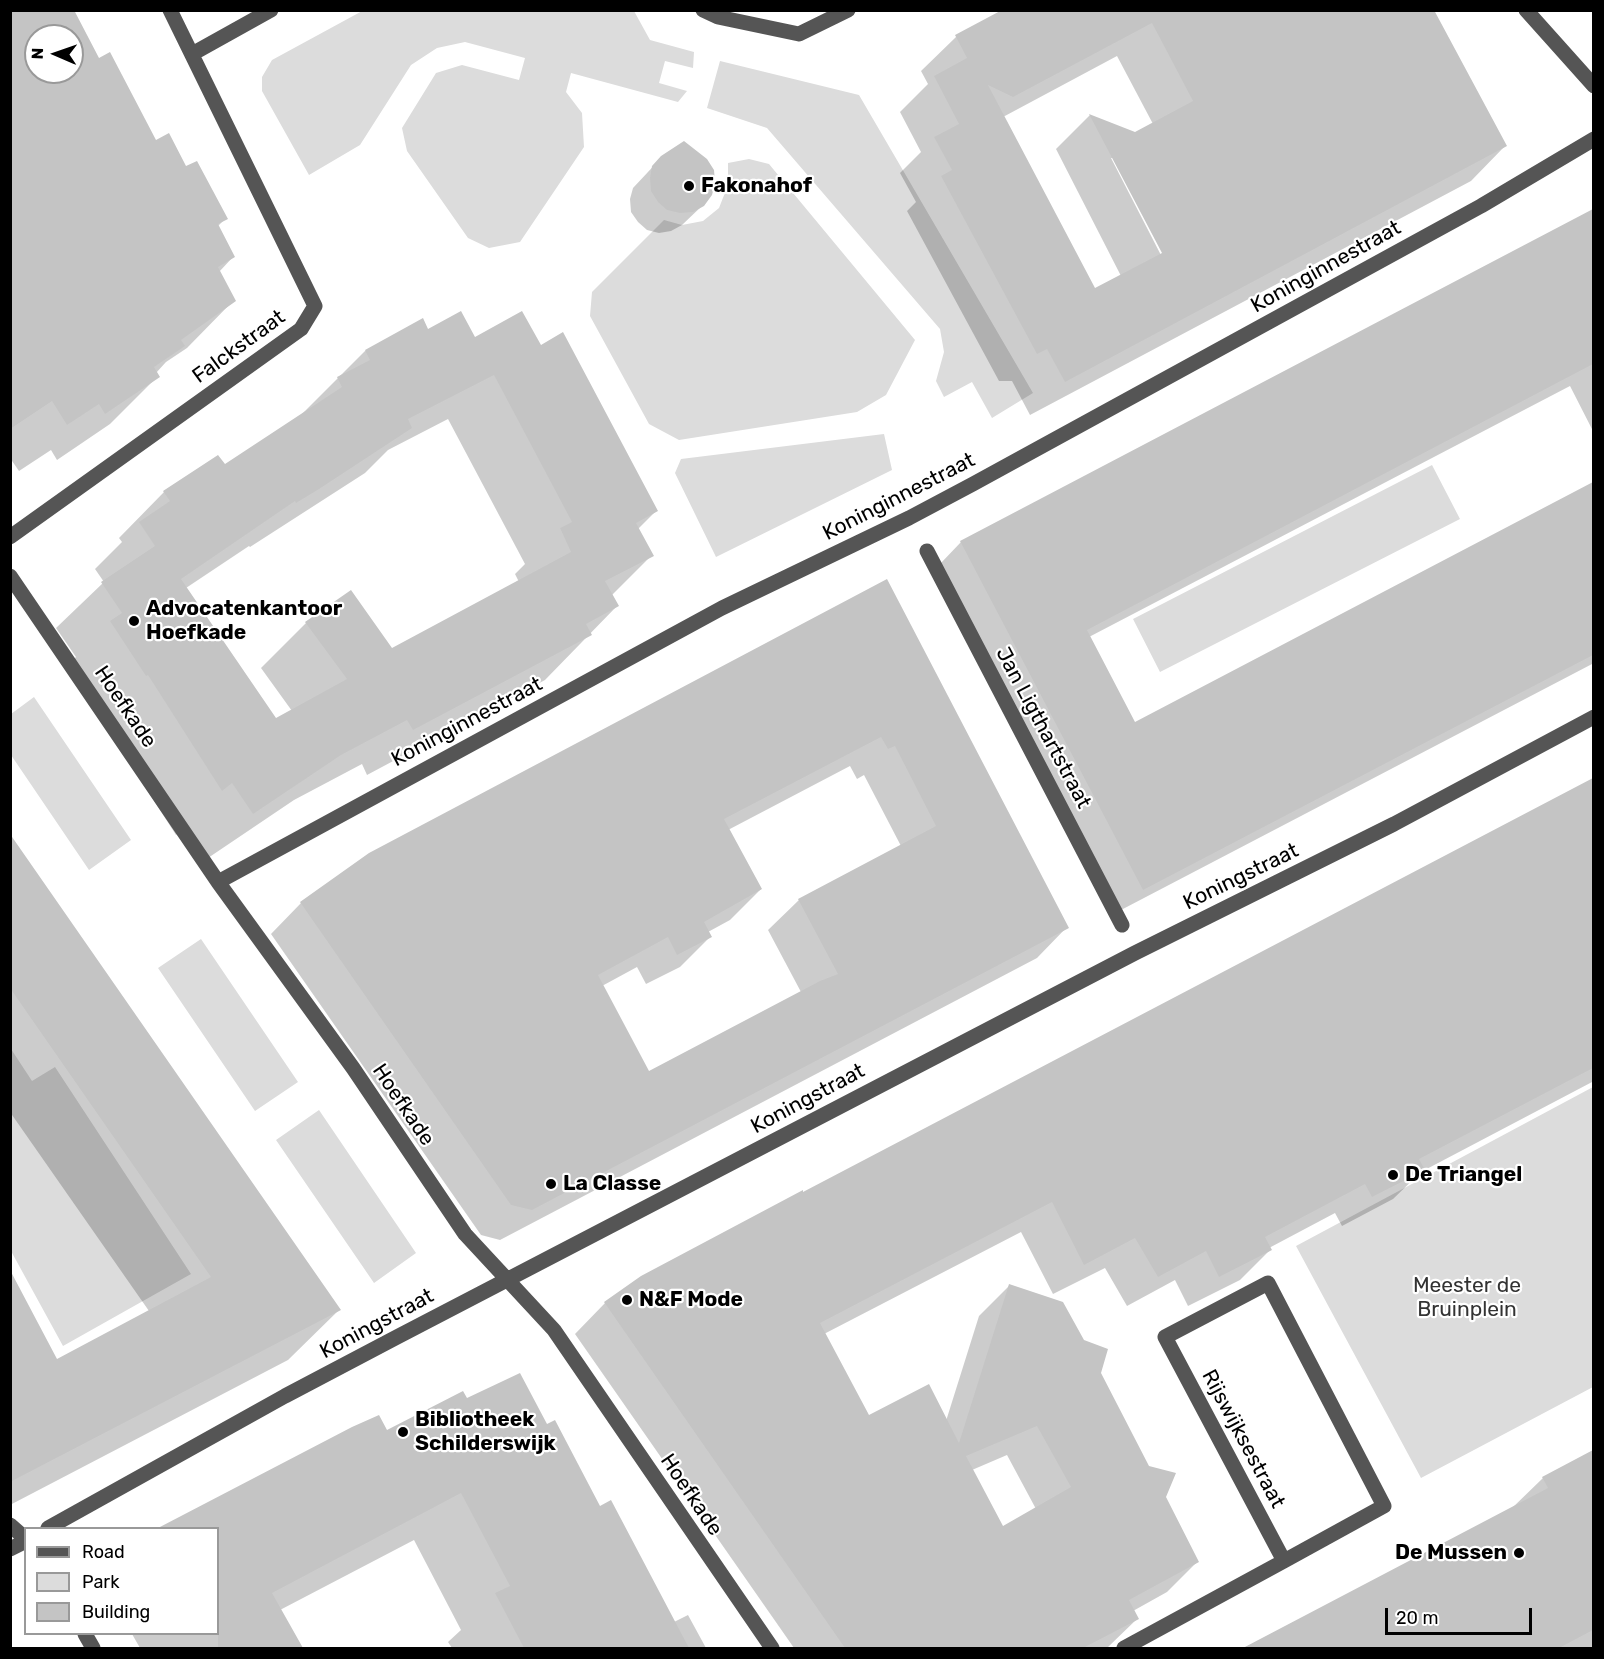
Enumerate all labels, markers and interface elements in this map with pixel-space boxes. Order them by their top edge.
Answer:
north arrow [24,24,84,84]
text: N [28,47,47,60]
place label: Fakonahof [701,173,812,199]
marker: Fakonahof [682,179,696,193]
street label: Koninginnestraat [1247,215,1405,319]
street label: Falckstraat [188,305,290,389]
street label: Koninginnestraat [819,448,979,546]
place label: Advocatenkantoor Hoefkade [146,596,342,646]
marker: Advocatenkantoor Hoefkade [127,614,141,628]
street label: Jan Ligthartstraat [990,643,1096,813]
street label: Hoefkade [88,661,162,753]
street label: Koninginnestraat [387,672,547,772]
street label: Koningstraat [1179,838,1303,916]
street label: Hoefkade [366,1059,440,1151]
street label: Koningstraat [747,1059,869,1139]
place label: De Triangel [1405,1162,1522,1188]
marker: De Triangel [1386,1168,1400,1182]
place label: La Classe [563,1171,661,1197]
marker: La Classe [544,1177,558,1191]
park label: Meester de Bruinplein [1413,1273,1521,1323]
street label: Koningstraat [316,1284,438,1364]
place label: N&F Mode [639,1287,743,1313]
marker: N&F Mode [620,1293,634,1307]
street label: Rijswijksestraat [1196,1366,1290,1512]
place label: Bibliotheek Schilderswijk [415,1407,556,1457]
marker: Bibliotheek Schilderswijk [396,1425,410,1439]
street label: Hoefkade [654,1449,728,1541]
legend [24,1527,219,1635]
place label: De Mussen [1395,1540,1507,1566]
text: Road [82,1541,125,1563]
marker: De Mussen [1512,1546,1526,1560]
text: Park [82,1571,119,1593]
scale bar [1388,1596,1535,1634]
text: Building [82,1601,150,1623]
text: 20 m [1396,1607,1438,1629]

